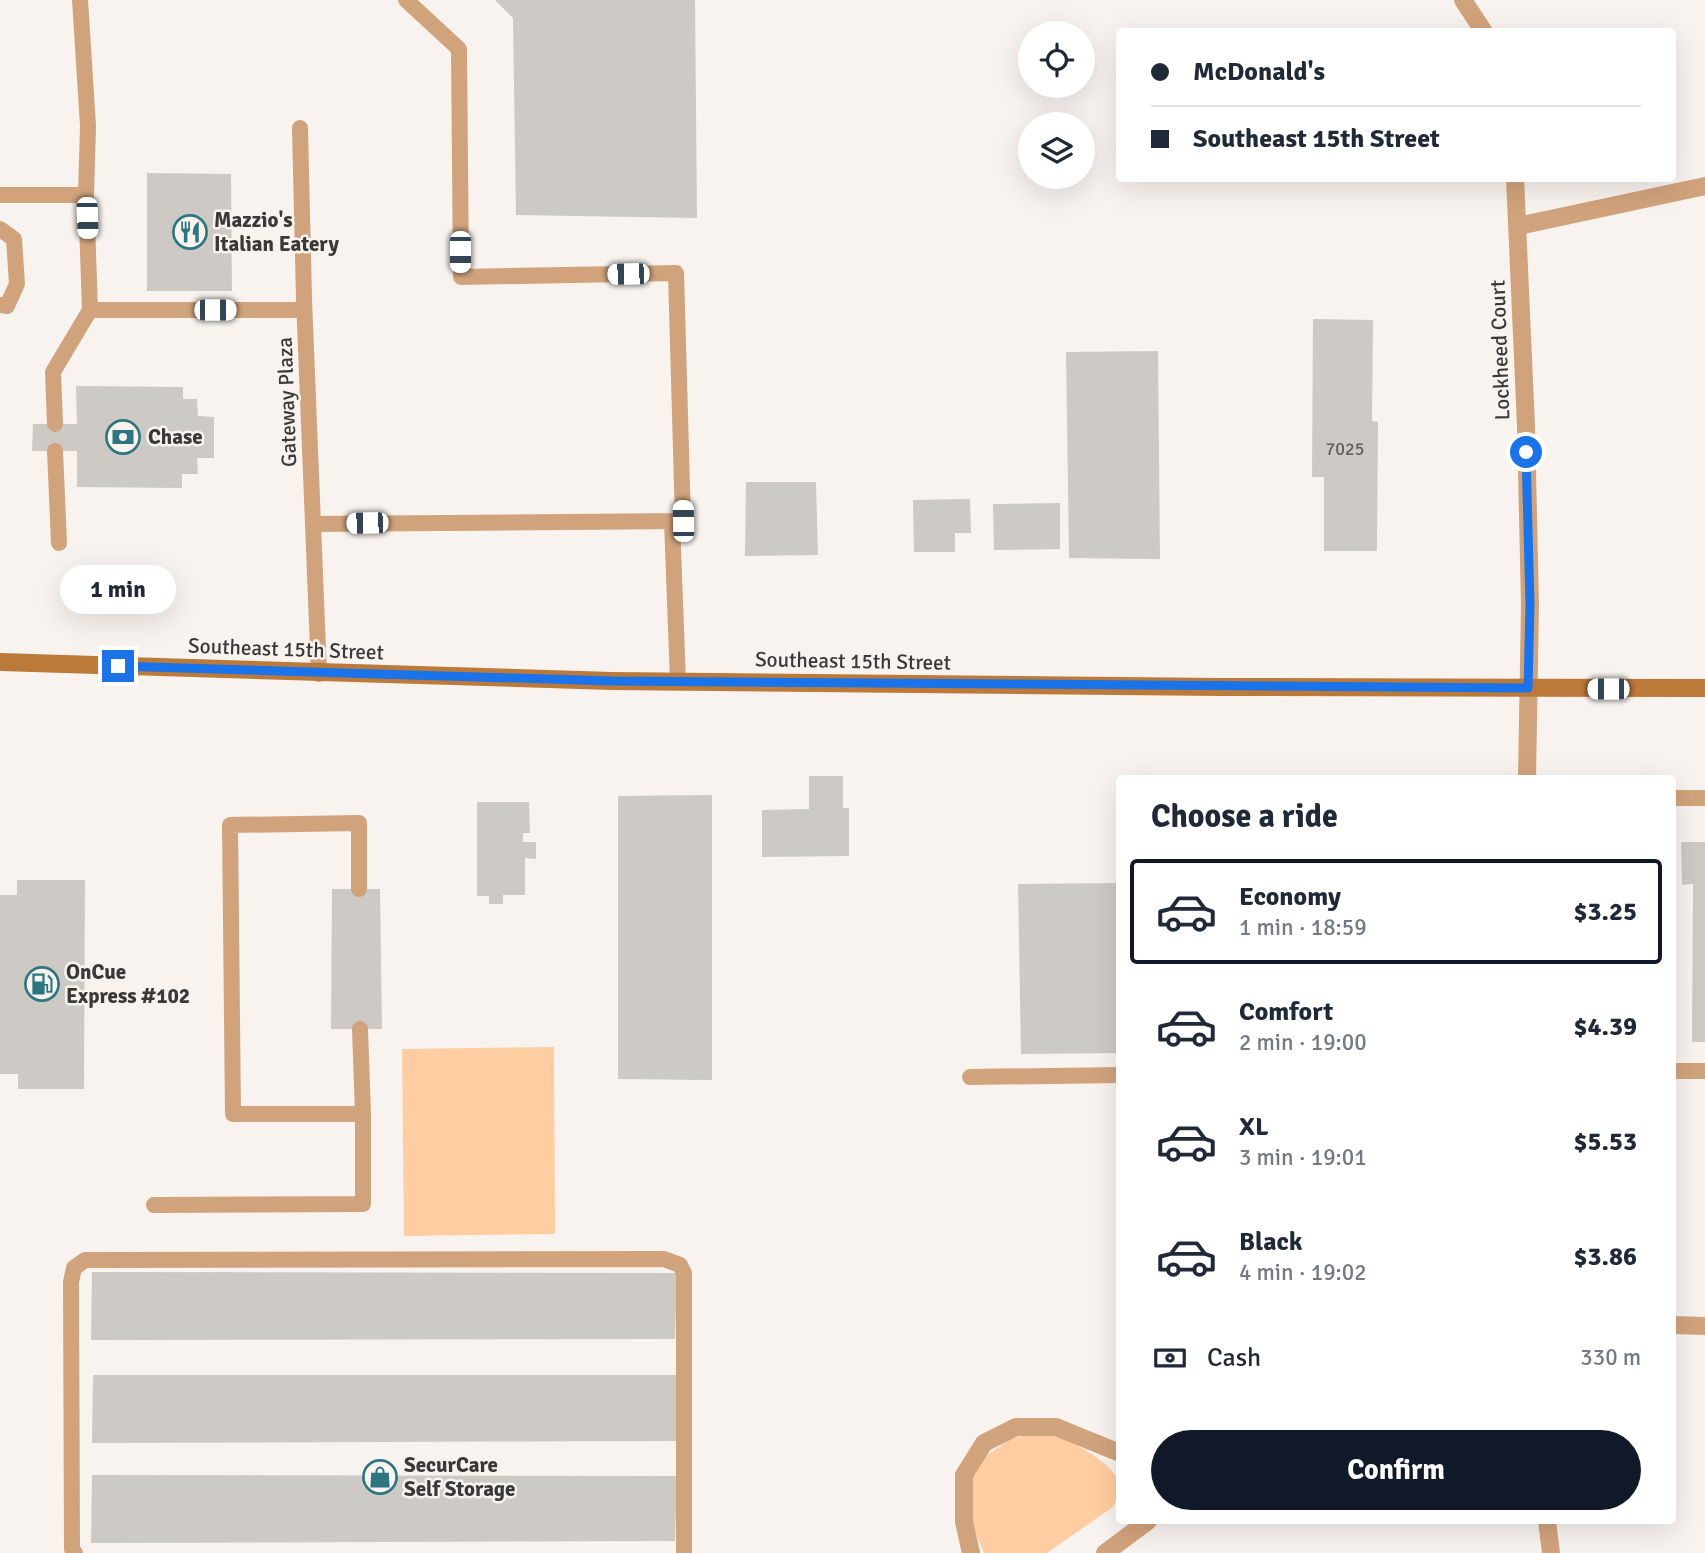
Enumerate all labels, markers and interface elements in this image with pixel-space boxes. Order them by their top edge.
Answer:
map controls [1018,21,1095,189]
button: locate [1018,21,1095,98]
text: McDonald's [1193,56,1325,88]
button: layers [1018,112,1095,189]
text: Southeast 15th Street [1193,123,1440,155]
car [76,197,99,239]
place label: Mazzio's Italian Eatery [214,207,339,257]
restaurant icon: Mazzio's Italian Eatery [171,213,209,251]
car [450,231,471,273]
car [607,263,650,285]
street label: Lockheed Court [1485,279,1515,421]
car [195,300,237,321]
street label: Gateway Plaza [272,337,302,467]
bank icon: Chase [104,418,142,456]
place label: Chase [148,424,203,450]
route start [1510,436,1542,468]
house number: 7025 [1326,438,1364,460]
car [673,500,694,542]
car [346,512,389,534]
callout: 1 min [60,564,176,614]
text: 1 min [90,575,146,604]
street label: Southeast 15th Street [188,633,384,665]
street label: Southeast 15th Street [755,646,951,676]
route end [102,650,134,682]
car [1588,679,1630,700]
text: Choose a ride [1151,797,1338,836]
icon: car [1155,880,1218,943]
text: Economy [1239,881,1341,913]
text: $3.25 [1573,896,1637,928]
text: 1 min · 18:59 [1239,913,1367,942]
place label: OnCue Express #102 [66,959,190,1009]
fuel station icon: OnCue Express #102 [23,965,61,1003]
icon: car [1155,995,1218,1058]
text: Comfort [1239,996,1333,1028]
text: $4.39 [1573,1011,1637,1043]
text: 2 min · 19:00 [1239,1028,1367,1057]
icon: car [1155,1110,1218,1173]
text: XL [1239,1111,1269,1143]
text: $5.53 [1573,1126,1637,1158]
text: 3 min · 19:01 [1239,1143,1367,1172]
icon: car [1155,1225,1218,1288]
text: Black [1239,1226,1302,1258]
text: $3.86 [1573,1241,1637,1273]
text: 4 min · 19:02 [1239,1258,1367,1287]
icon: cash [1151,1339,1189,1377]
text: Cash [1207,1342,1261,1374]
text: 330 m [1580,1343,1641,1372]
button: Confirm [1151,1430,1641,1510]
place label: SecurCare Self Storage [404,1452,516,1502]
shop icon: SecurCare Self Storage [361,1458,399,1496]

